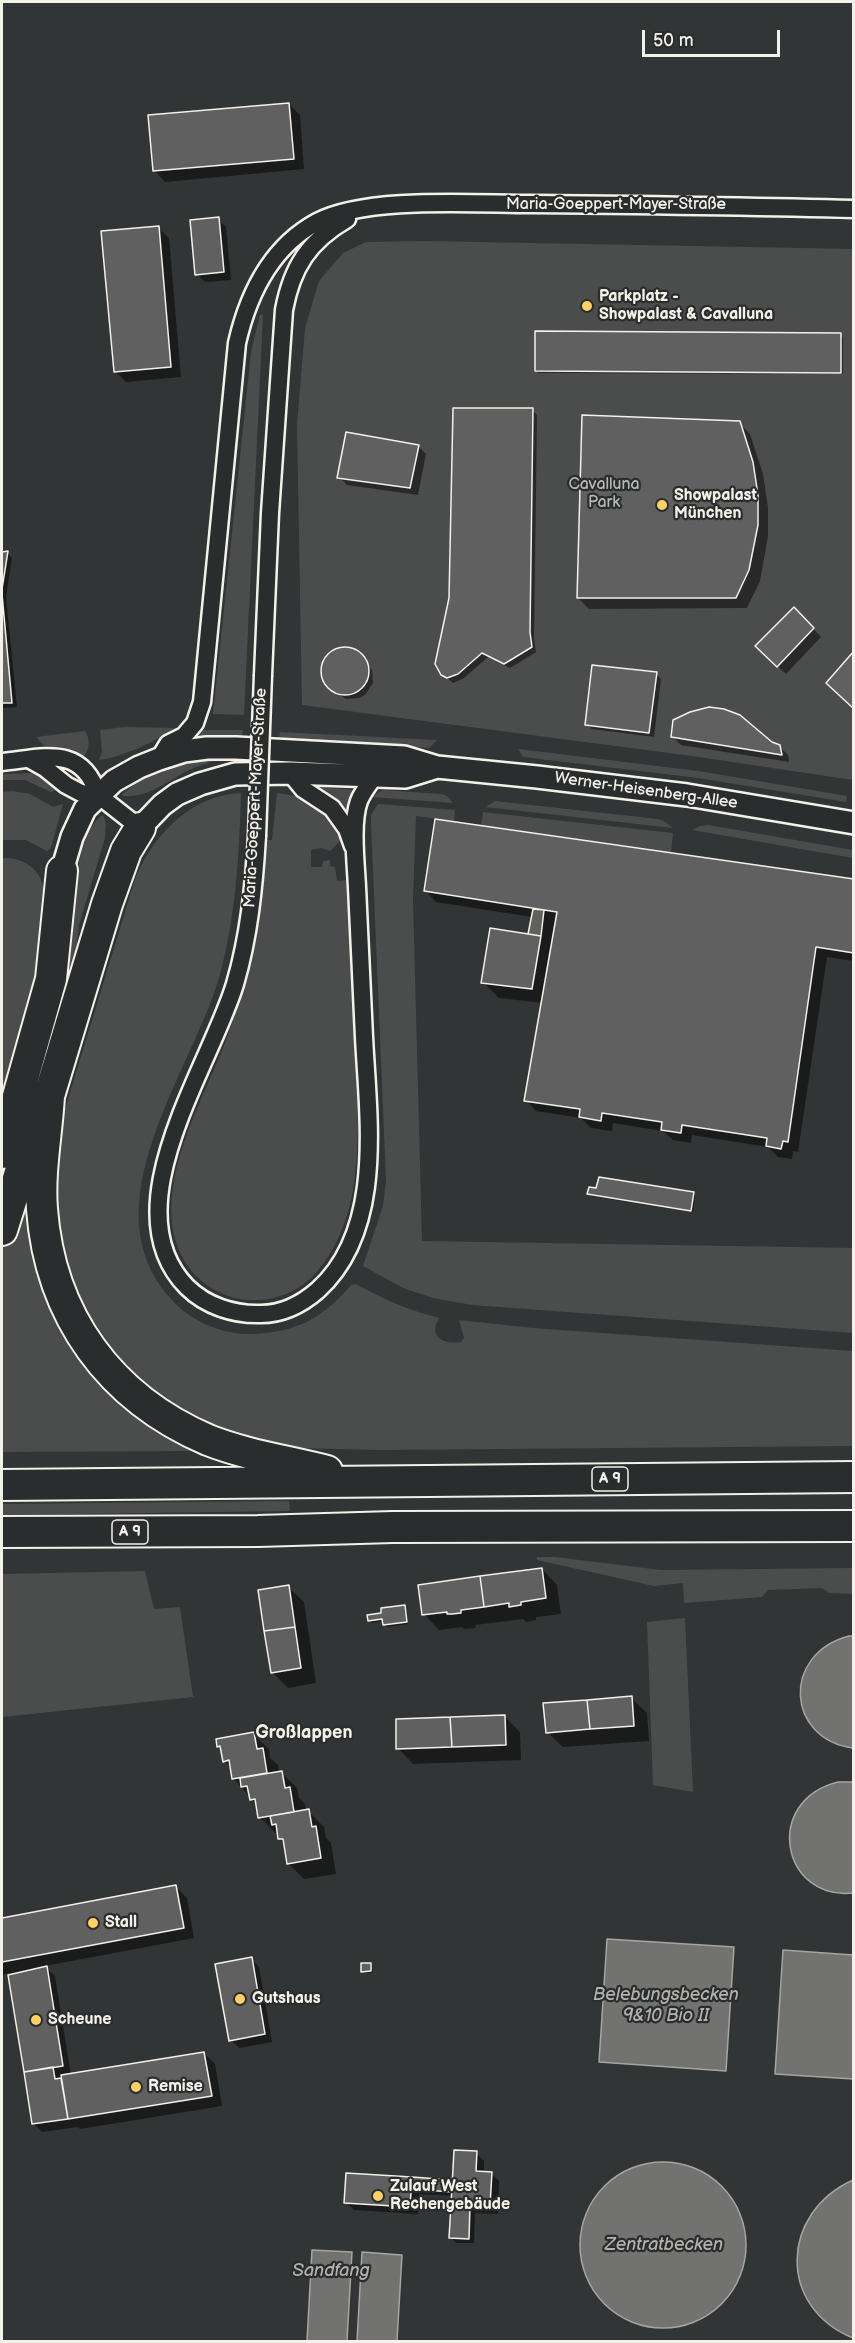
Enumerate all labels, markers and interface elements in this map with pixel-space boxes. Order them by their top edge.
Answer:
scale bar [645,18,783,56]
text: 50 m [653,30,694,51]
street label: Maria-Goeppert-Mayer-Straße [506,195,726,215]
place label: Parkplatz - Showpalast & Cavalluna [599,287,773,325]
marker: Parkplatz - Showpalast & Cavalluna [580,299,594,313]
park label: Cavalluna Park [568,475,640,513]
place label: Showpalast München [674,486,757,524]
marker: Showpalast München [655,498,669,512]
street label: Maria-Goeppert-Mayer-Straße [241,688,271,908]
street label: Werner-Heisenberg-Allee [553,769,739,813]
road number: A 9 [592,1467,628,1491]
road number: A 9 [112,1520,148,1544]
district label: Großlappen [256,1722,352,1744]
place label: Stall [105,1913,137,1933]
marker: Stall [86,1916,100,1930]
water label: Belebungsbecken 9&10 Bio II [593,1984,739,2026]
place label: Gutshaus [252,1989,321,2009]
marker: Gutshaus [233,1992,247,2006]
place label: Scheune [48,2010,112,2030]
marker: Scheune [29,2013,43,2027]
place label: Remise [148,2077,203,2097]
marker: Remise [129,2080,143,2094]
place label: Zulauf West Rechengebäude [390,2177,510,2215]
marker: Zulauf West Rechengebäude [371,2189,385,2203]
water label: Zentratbecken [605,2234,723,2256]
water label: Sandfang [292,2260,370,2282]

